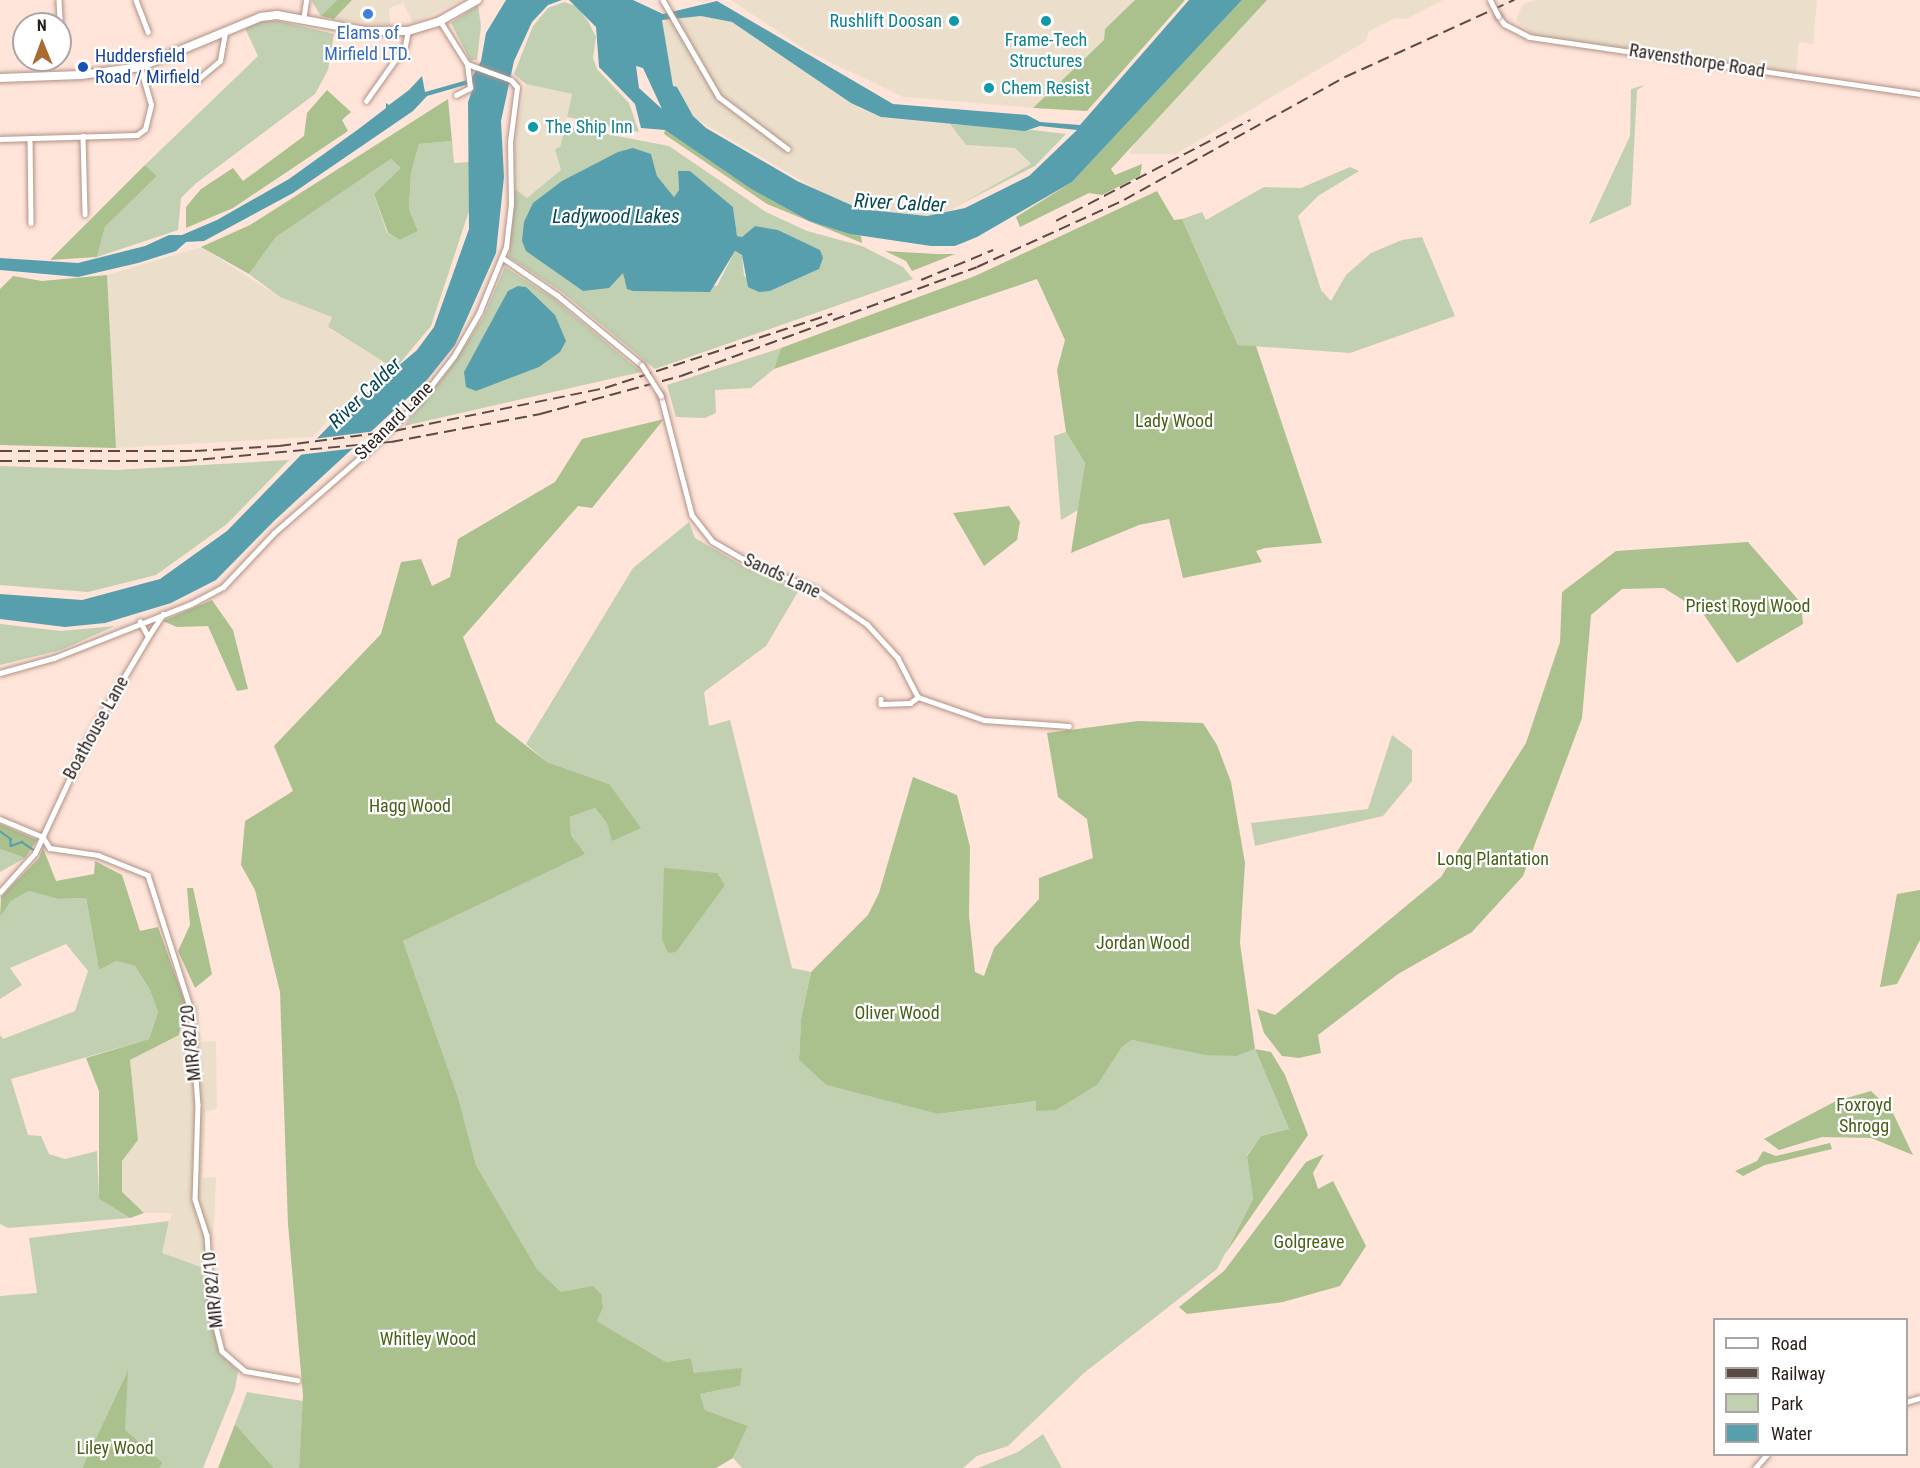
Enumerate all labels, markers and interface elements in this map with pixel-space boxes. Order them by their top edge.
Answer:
marker: Elams of Mirfield LTD. [361,7,375,21]
place label: Rushlift Doosan [830,10,942,32]
north arrow [12,12,72,72]
marker: Rushlift Doosan [947,14,961,28]
marker: Frame-Tech Structures [1039,14,1053,28]
text: N [37,16,47,35]
place label: Elams of Mirfield LTD. [324,23,412,66]
place label: Frame-Tech Structures [1005,30,1087,72]
street label: Ravensthorpe Road [1628,40,1766,82]
place label: Huddersfield Road / Mirfield [95,46,200,88]
marker: Huddersfield Road / Mirfield [76,60,90,74]
place label: Chem Resist [1001,77,1090,99]
marker: Chem Resist [982,81,996,95]
place label: The Ship Inn [545,116,633,138]
marker: The Ship Inn [526,120,540,134]
water label: River Calder [854,189,946,217]
water label: Ladywood Lakes [552,204,680,228]
water label: River Calder [324,352,406,434]
street label: Steanard Lane [350,377,438,465]
park label: Lady Wood [1135,410,1213,432]
street label: Sands Lane [740,549,824,603]
park label: Priest Royd Wood [1685,595,1811,617]
street label: Boathouse Lane [59,673,133,783]
park label: Hagg Wood [369,795,451,817]
park label: Long Plantation [1437,848,1549,870]
park label: Jordan Wood [1096,932,1190,954]
park label: Oliver Wood [854,1002,940,1024]
street label: MIR/82/20 [176,1004,206,1082]
park label: Foxroyd Shrogg [1836,1095,1892,1138]
park label: Golgreave [1274,1231,1344,1253]
street label: MIR/82/10 [198,1251,228,1329]
legend [1713,1318,1908,1456]
park label: Whitley Wood [380,1328,476,1350]
text: Road [1771,1333,1807,1354]
text: Railway [1771,1363,1825,1384]
text: Park [1771,1393,1803,1414]
text: Water [1771,1423,1812,1444]
park label: Liley Wood [76,1437,154,1459]

